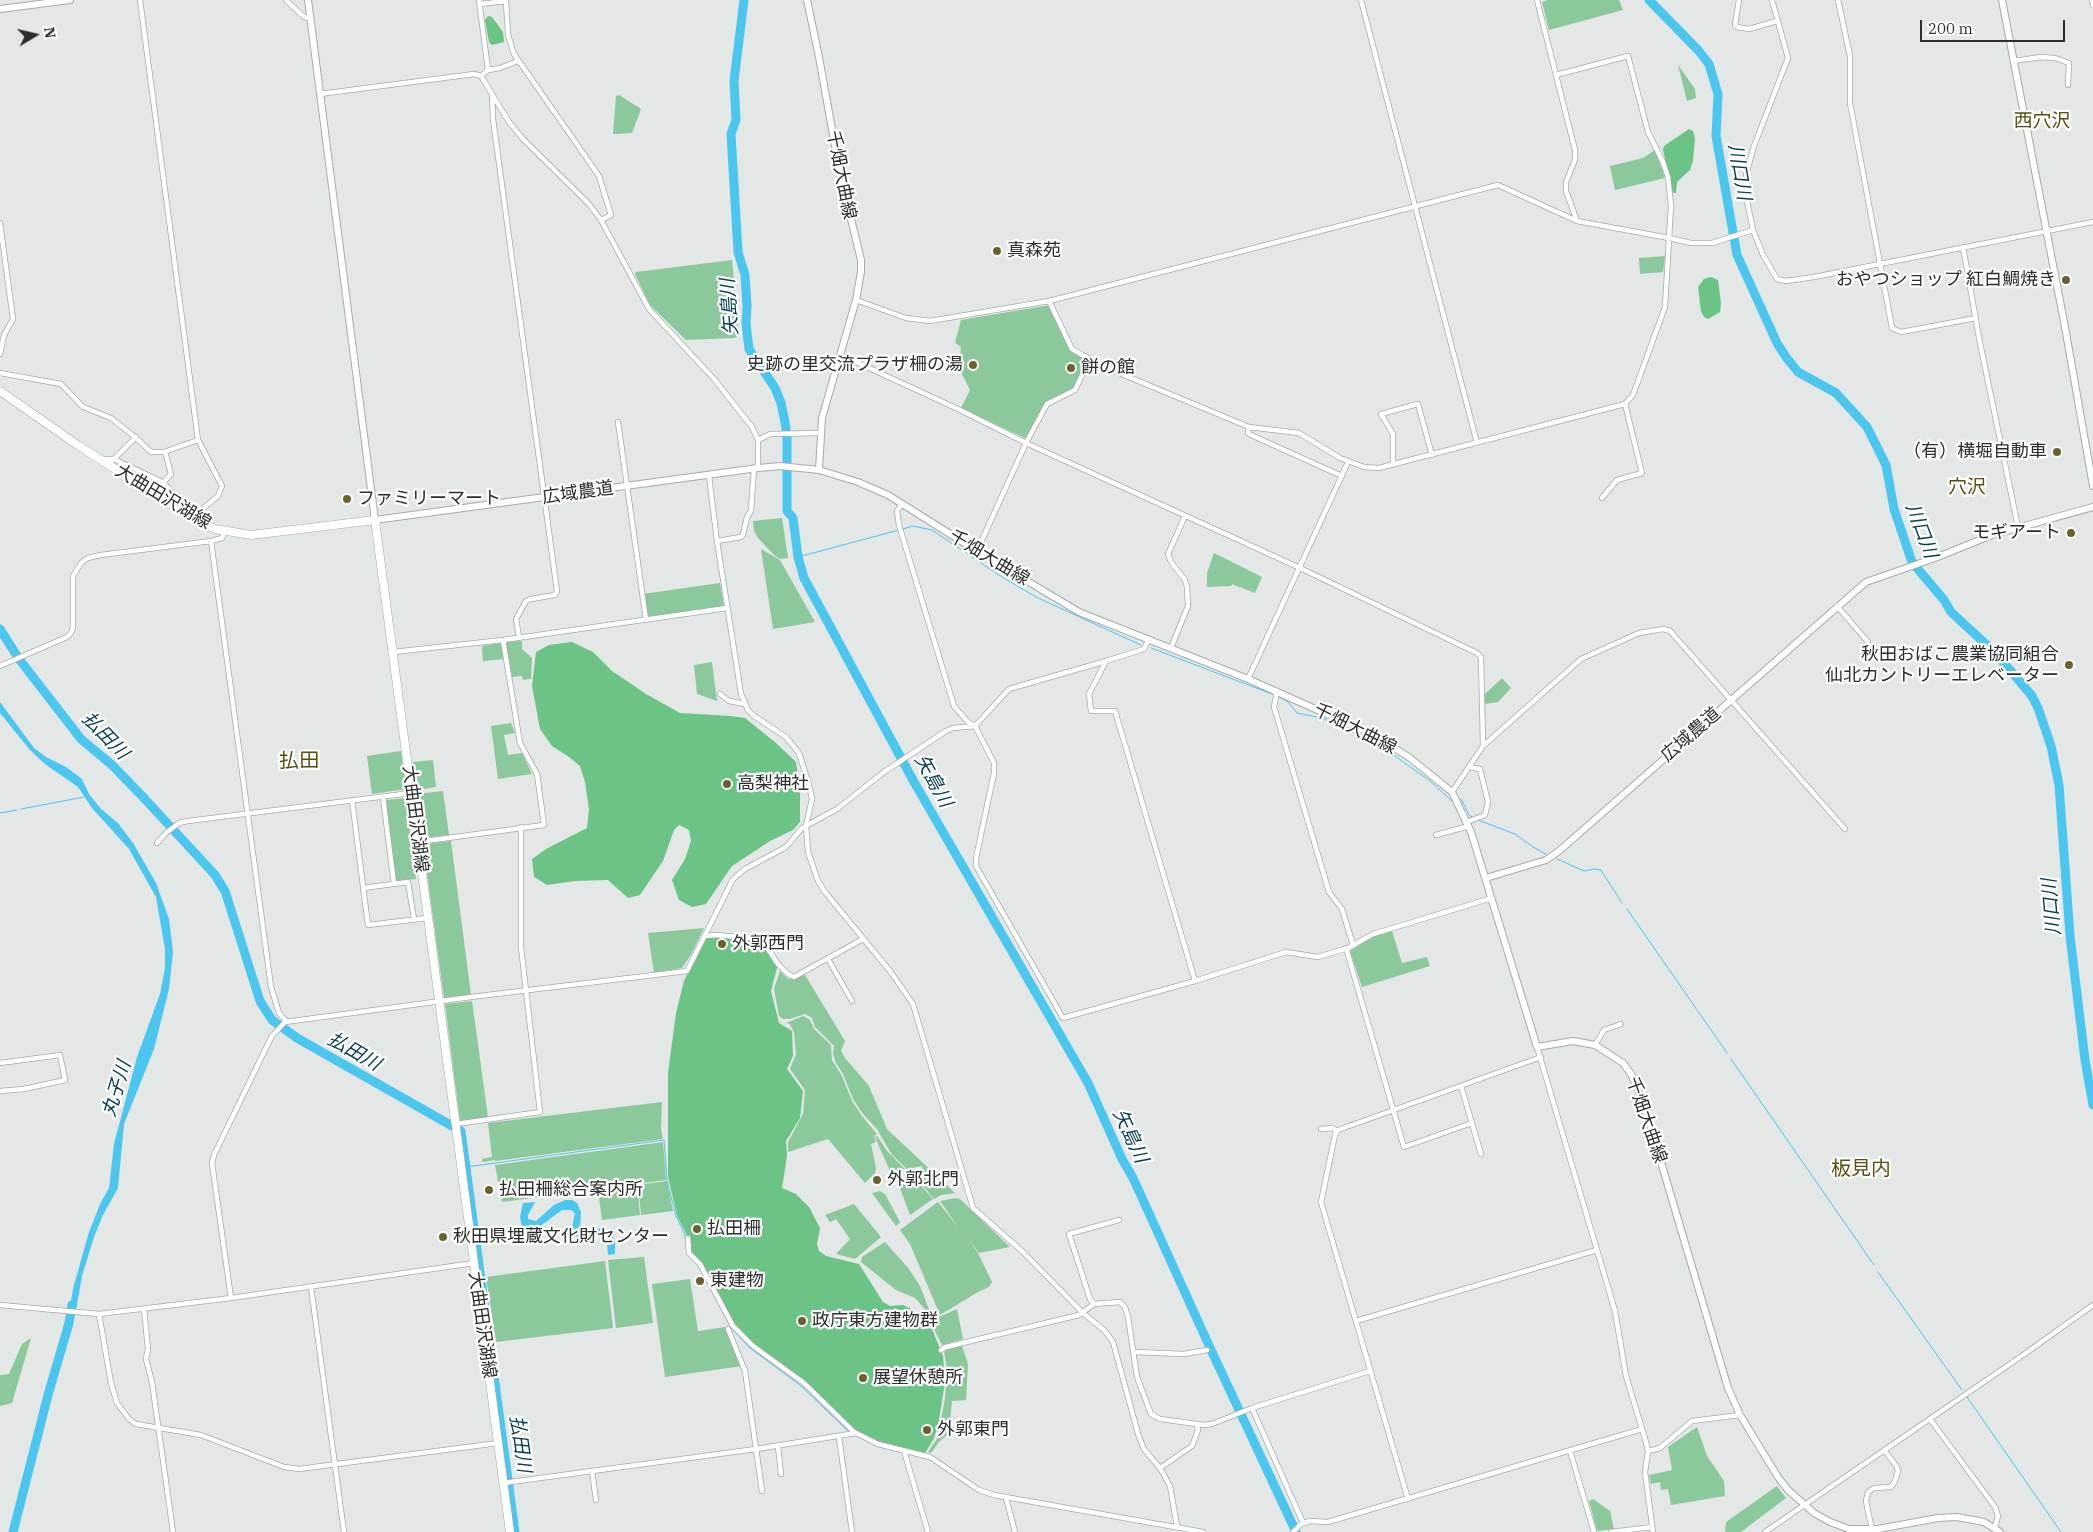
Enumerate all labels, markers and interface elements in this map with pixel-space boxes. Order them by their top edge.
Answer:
north arrow [10,10,60,60]
scale bar [1923,10,2068,42]
text: 200 m [1928,19,1973,38]
text: N [40,26,60,40]
district label: 西穴沢 [2014,111,2070,133]
street label: 千畑大曲線 [822,129,860,221]
water label: 川口川 [1723,142,1755,202]
place label: 真森苑 [1007,240,1061,262]
marker: 真森苑 [991,245,1003,257]
place label: おやつショップ 紅白鯛焼き [1836,269,2056,291]
marker: おやつショップ 紅白鯛焼き [2060,274,2072,286]
water label: 矢島川 [717,278,743,336]
place label: 史跡の里交流プラザ柵の湯 [747,354,963,376]
place label: 餅の館 [1081,357,1135,379]
marker: 史跡の里交流プラザ柵の湯 [967,359,979,371]
marker: 餅の館 [1065,362,1077,374]
place label: （有）横堀自動車 [1903,441,2047,463]
marker: （有）横堀自動車 [2051,446,2063,458]
street label: 大曲田沢湖線 [111,460,215,534]
street label: 広域農道 [541,477,615,509]
district label: 穴沢 [1948,477,1986,499]
place label: ファミリーマート [357,488,501,510]
marker: ファミリーマート [341,493,353,505]
water label: 川口川 [1900,500,1942,562]
place label: モギアート [1972,522,2061,544]
street label: 千畑大曲線 [945,526,1033,590]
marker: モギアート [2065,527,2077,539]
place label: 秋田おばこ農業協同組合 仙北カントリーエレベーター [1825,644,2059,686]
marker: 秋田おばこ農業協同組合 仙北カントリーエレベーター [2063,659,2075,671]
street label: 千畑大曲線 [1310,699,1400,759]
street label: 広域農道 [1657,703,1725,767]
water label: 払田川 [77,708,133,764]
district label: 払田 [279,749,319,773]
water label: 矢島川 [909,751,957,811]
street label: 大曲田沢湖線 [398,764,432,874]
place label: 高梨神社 [737,773,809,795]
marker: 高梨神社 [721,778,733,790]
water label: 川口川 [2038,878,2066,936]
place label: 外郭西門 [732,933,804,955]
marker: 外郭西門 [716,938,728,950]
water label: 払田川 [324,1028,384,1076]
water label: 丸子川 [98,1058,136,1120]
street label: 千畑大曲線 [1621,1074,1671,1166]
water label: 矢島川 [1108,1105,1152,1167]
district label: 板見内 [1831,1157,1891,1181]
place label: 外郭北門 [887,1169,959,1191]
marker: 外郭北門 [871,1174,883,1186]
place label: 払田柵総合案内所 [499,1179,643,1201]
marker: 払田柵総合案内所 [483,1184,495,1196]
place label: 払田柵 [707,1218,761,1240]
marker: 払田柵 [691,1223,703,1235]
place label: 秋田県埋蔵文化財センター [453,1226,669,1248]
marker: 秋田県埋蔵文化財センター [437,1231,449,1243]
street label: 大曲田沢湖線 [464,1270,500,1380]
place label: 東建物 [710,1270,764,1292]
marker: 東建物 [694,1275,706,1287]
place label: 政庁東方建物群 [812,1310,938,1332]
marker: 政庁東方建物群 [796,1315,808,1327]
place label: 展望休憩所 [873,1367,963,1389]
marker: 展望休憩所 [857,1372,869,1384]
water label: 払田川 [505,1414,535,1474]
place label: 外郭東門 [937,1419,1009,1441]
marker: 外郭東門 [921,1424,933,1436]

